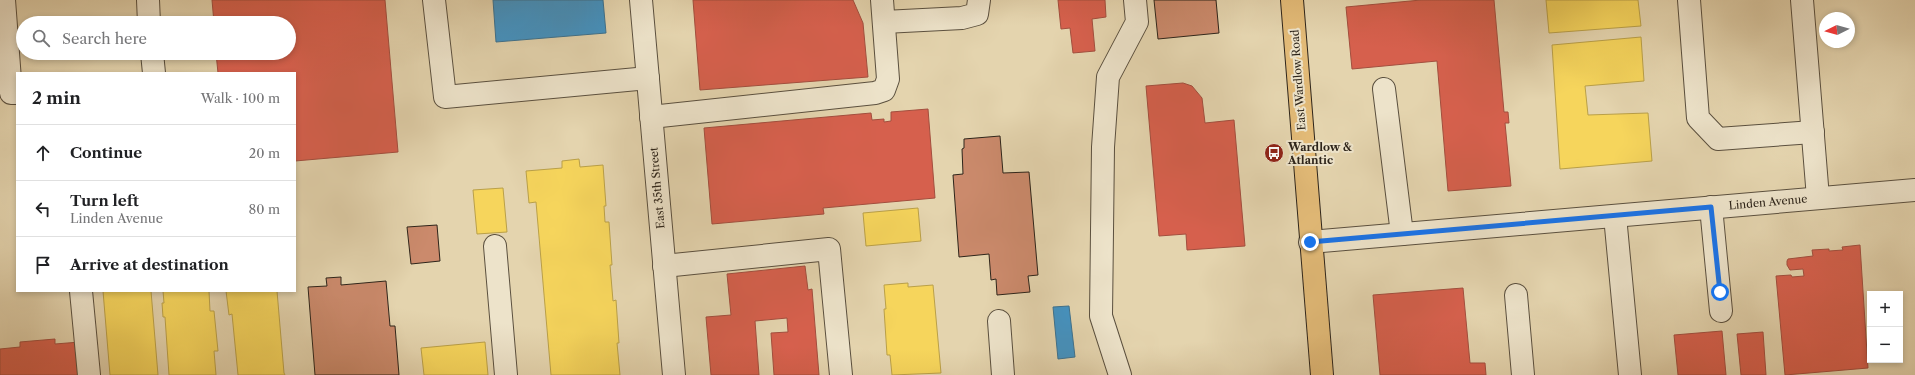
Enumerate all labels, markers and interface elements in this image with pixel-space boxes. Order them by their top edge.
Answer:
north arrow [1819,12,1855,48]
search box [16,16,296,60]
icon: search [30,27,52,49]
text: Search here [62,29,147,48]
street label: East Wardlow Road [1287,29,1309,131]
text: 2 min [32,88,81,108]
text: Walk · 100 m [201,90,280,106]
place label: Wardlow & Atlantic [1287,140,1353,167]
icon: ahead [32,142,54,164]
bus stop icon: Wardlow & Atlantic [1263,142,1285,164]
text: Continue [70,143,142,162]
text: 20 m [249,145,280,161]
street label: East 35th Street [646,147,668,229]
text: Turn left [70,191,139,210]
street label: Linden Avenue [1728,192,1808,212]
icon: left [32,198,54,220]
text: 80 m [248,201,280,217]
text: Linden Avenue [70,210,163,226]
route end [1301,233,1319,251]
icon: arrive [32,254,54,276]
text: Arrive at destination [70,255,229,274]
route start [1711,283,1729,301]
map controls [1867,291,1903,363]
button: + [1867,291,1903,327]
button: − [1867,327,1903,363]

